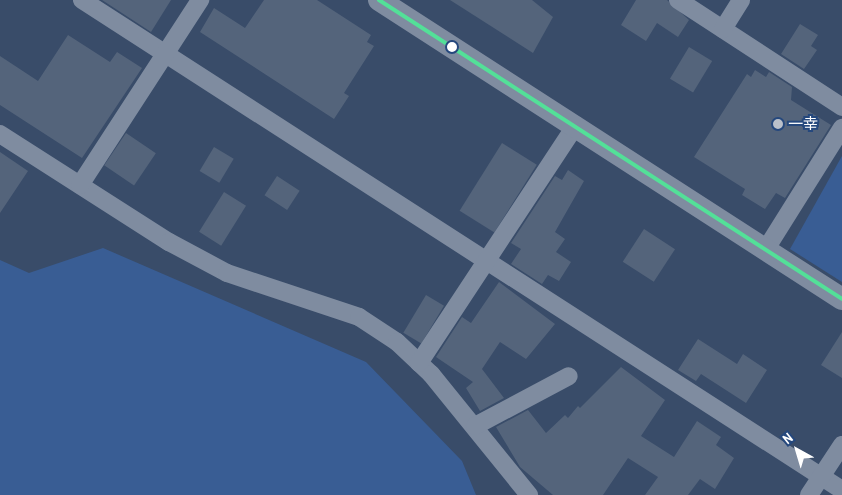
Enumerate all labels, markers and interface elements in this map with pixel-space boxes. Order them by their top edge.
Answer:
unlabelled marker [447,42,457,52]
place label: 一幸 [788,115,818,133]
marker: 一幸 [772,118,784,130]
north arrow [772,425,822,475]
text: N [779,429,796,448]

